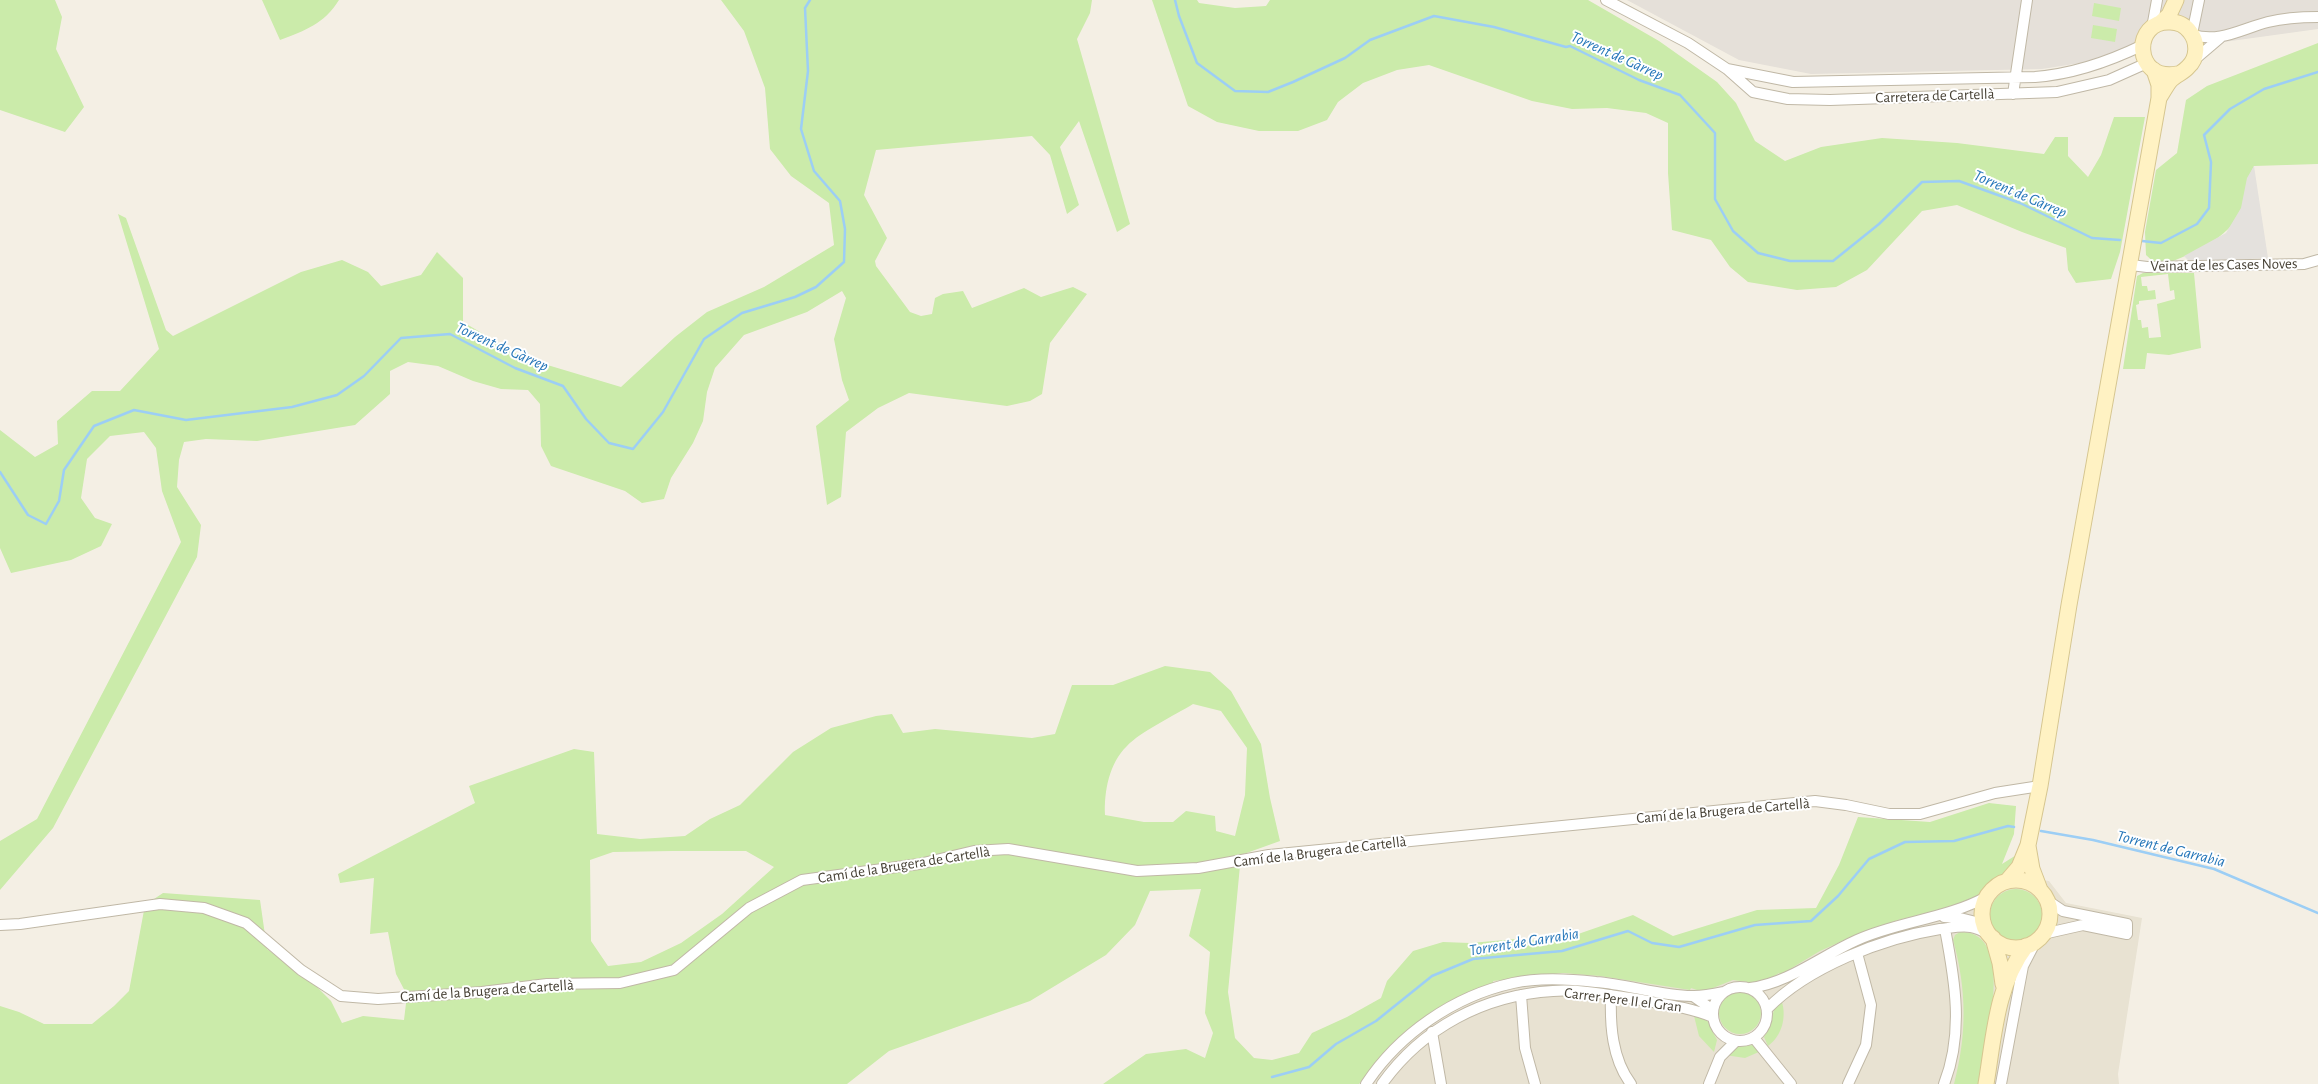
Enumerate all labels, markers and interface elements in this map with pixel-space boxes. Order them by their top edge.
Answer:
water label: Torrent de Gàrrep [1568,27,1666,85]
street label: Carretera de Cartellà [1875,85,1995,107]
water label: Torrent de Gàrrep [1971,166,2069,222]
street label: Veïnat de les Cases Noves [2150,255,2298,275]
water label: Torrent de Gàrrep [453,318,551,376]
street label: Camí de la Brugera de Cartellà [1636,794,1810,828]
water label: Torrent de Garrabia [2115,826,2227,872]
street label: Camí de la Brugera de Cartellà [1233,832,1407,872]
street label: Camí de la Brugera de Cartellà [817,842,991,888]
water label: Torrent de Garrabia [1468,924,1580,960]
street label: Camí de la Brugera de Cartellà [400,976,574,1006]
street label: Carrer Pere II el Gran [1563,984,1683,1016]

